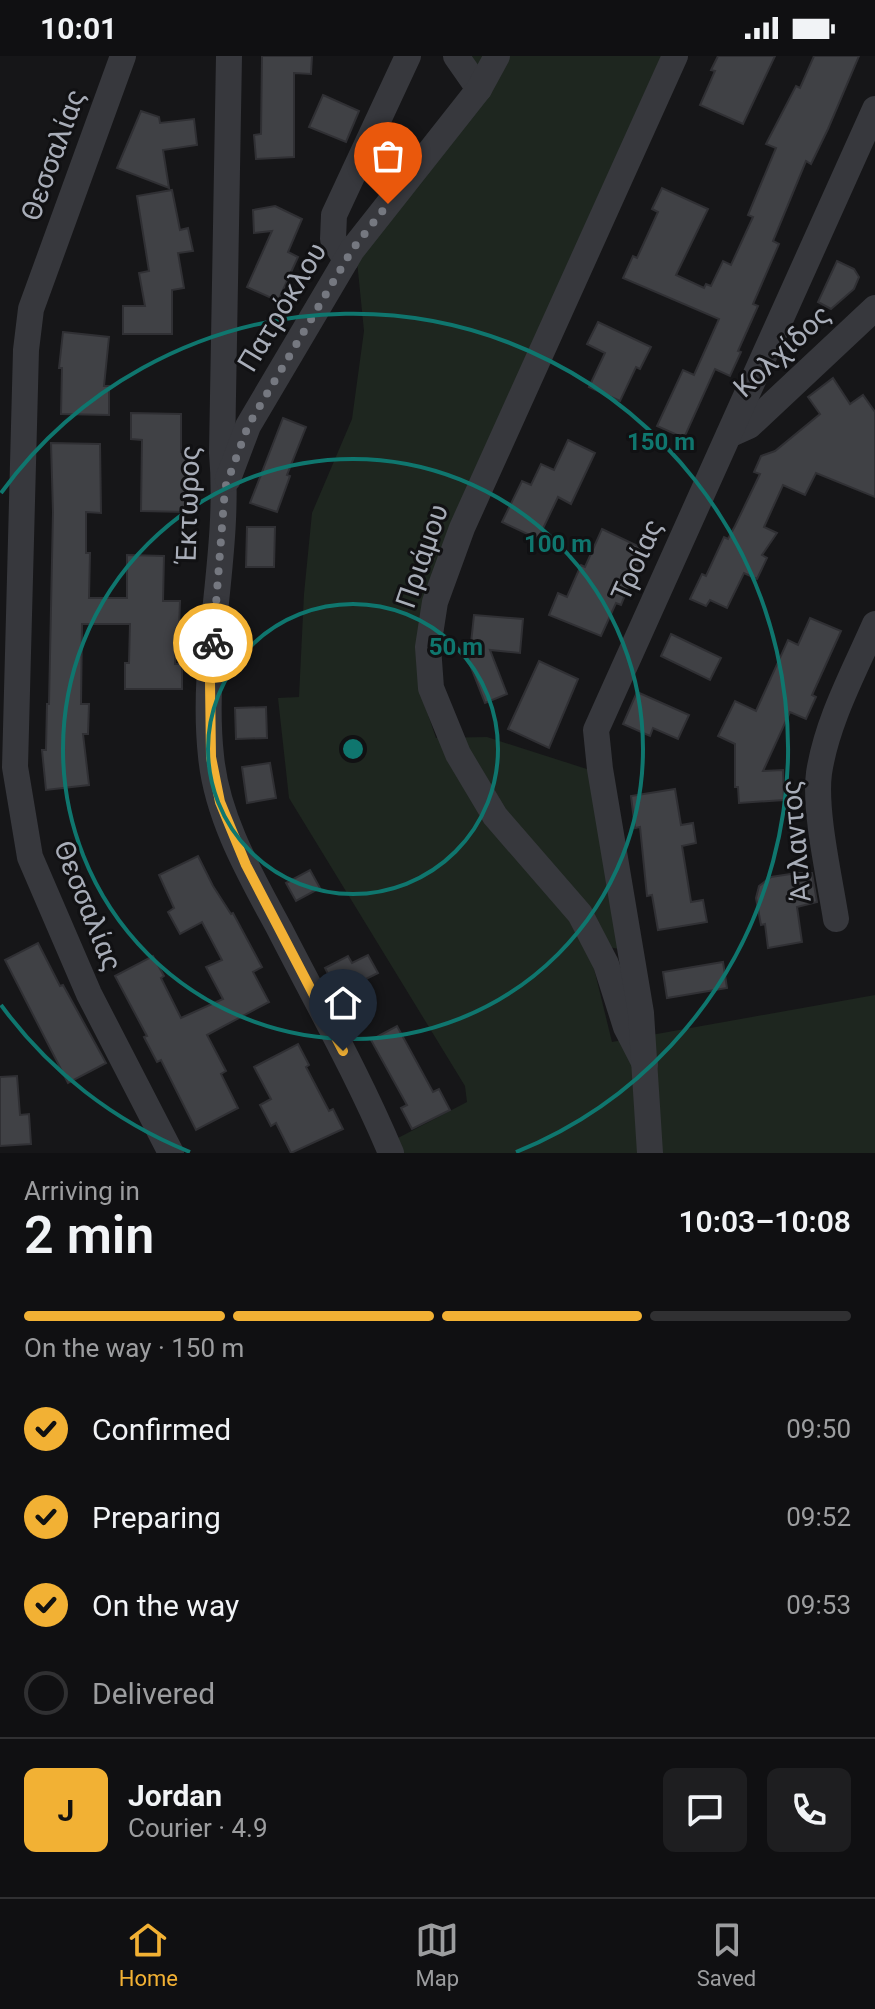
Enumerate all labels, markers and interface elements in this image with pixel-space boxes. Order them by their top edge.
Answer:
text: 10:01 [40,11,117,46]
street label: Θεσσαλίας [14,85,92,225]
pin [354,122,422,204]
icon: bag [366,134,410,178]
street label: Πατρόκλου [231,237,333,377]
street label: Κολχίδος [727,298,837,404]
text: 150 m [627,428,695,456]
street label: Έκτωρος [169,445,207,565]
street label: Πριάμου [389,500,455,612]
street label: Τροίας [604,514,670,606]
text: 100 m [524,530,592,558]
courier [173,603,253,683]
icon: bike [191,621,235,665]
text: 50 m [429,633,483,661]
centre of rings [339,735,367,763]
street label: Άτλαντος [774,779,818,903]
street label: Θεσσαλίας [47,836,129,976]
pin [309,969,377,1051]
icon: home [321,981,365,1025]
text: Arriving in [24,1176,140,1206]
text: 10:03–10:08 [678,1204,851,1239]
text: 2 min [24,1205,154,1266]
text: On the way · 150 m [24,1333,244,1363]
icon: check [24,1407,68,1451]
text: Confirmed [92,1412,231,1447]
text: 09:50 [786,1414,851,1444]
icon: check [24,1495,68,1539]
text: Preparing [92,1500,221,1535]
text: 09:52 [786,1502,851,1532]
icon: check [24,1583,68,1627]
text: On the way [92,1588,239,1623]
text: 09:53 [786,1590,851,1620]
text: Delivered [92,1676,215,1711]
button: chat [663,1768,747,1852]
button: phone [767,1768,851,1852]
text: Jordan [128,1778,222,1813]
text: J [58,1793,74,1828]
text: Courier · 4.9 [128,1813,268,1843]
tab: Home [119,1918,178,1991]
tab: Map [415,1918,459,1991]
tab: Saved [697,1918,756,1991]

